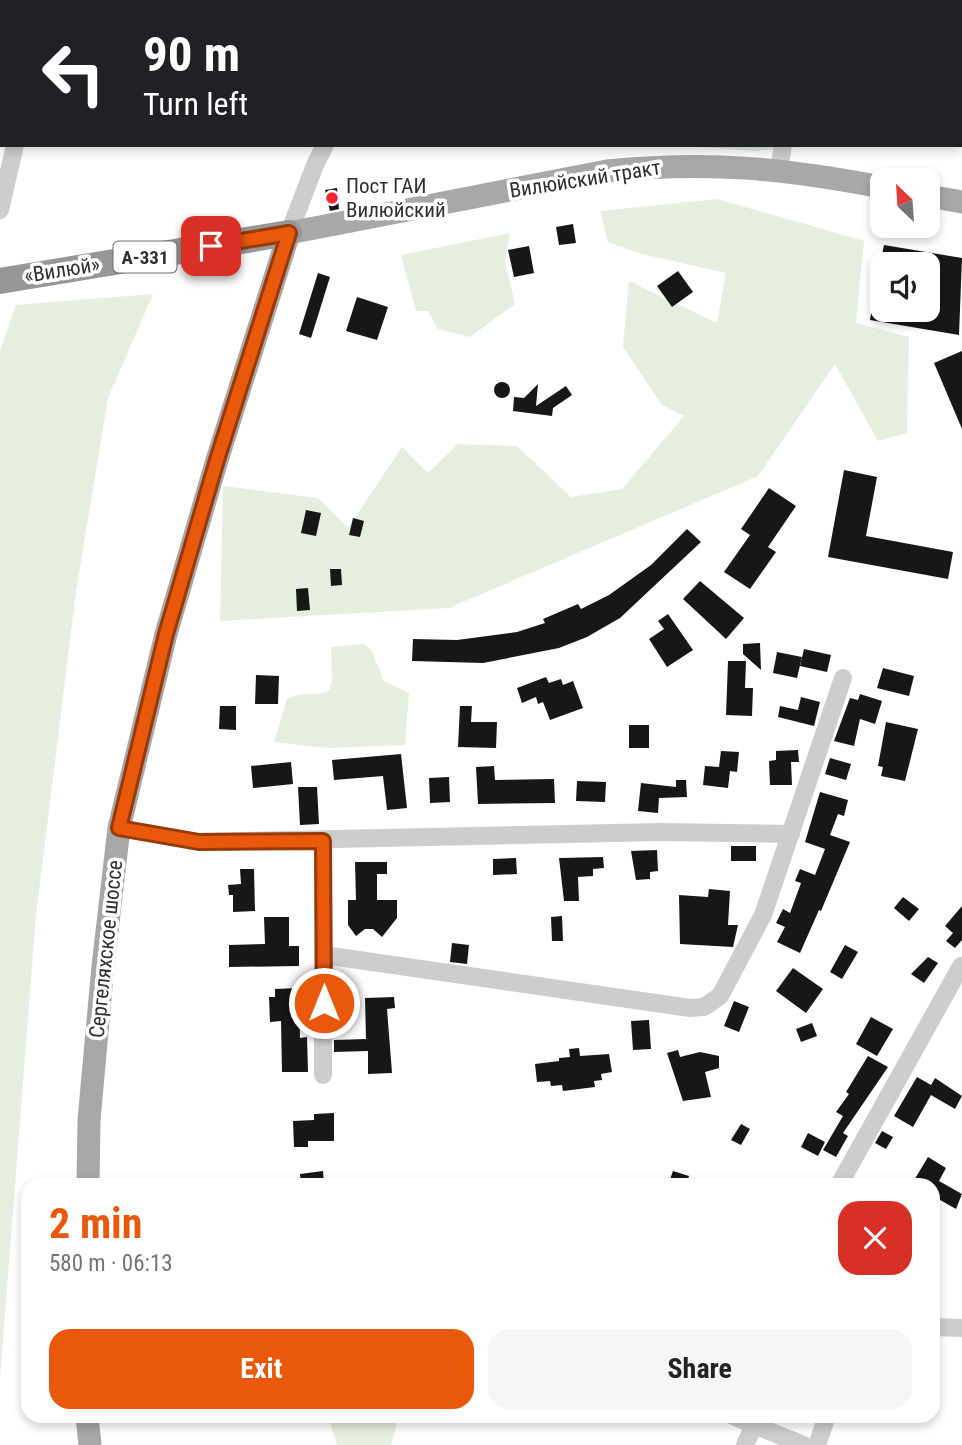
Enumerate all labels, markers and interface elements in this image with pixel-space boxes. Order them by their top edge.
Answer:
text: 90 m [143,26,240,83]
icon: left [28,28,119,119]
text: Turn left [143,85,248,123]
street label: Вилюйский тракт [508,155,662,203]
north arrow [870,168,940,238]
map controls [870,168,940,322]
place label: Пост ГАИ Вилюйский [346,174,446,222]
marker: Пост ГАИ Вилюйский [324,190,340,206]
pin [181,216,241,276]
icon: arrive [192,227,230,265]
road number: А-331 [114,242,176,272]
street label: «Вилюй» [23,252,102,288]
button: sound [870,252,940,322]
street label: Сергеляхское шоссе [85,859,127,1039]
position arrow [287,966,361,1040]
text: 2 min [49,1199,142,1248]
button: close [838,1201,912,1275]
text: 580 m · 06:13 [49,1250,173,1277]
button: Exit [49,1329,474,1409]
button: Share [488,1329,912,1409]

